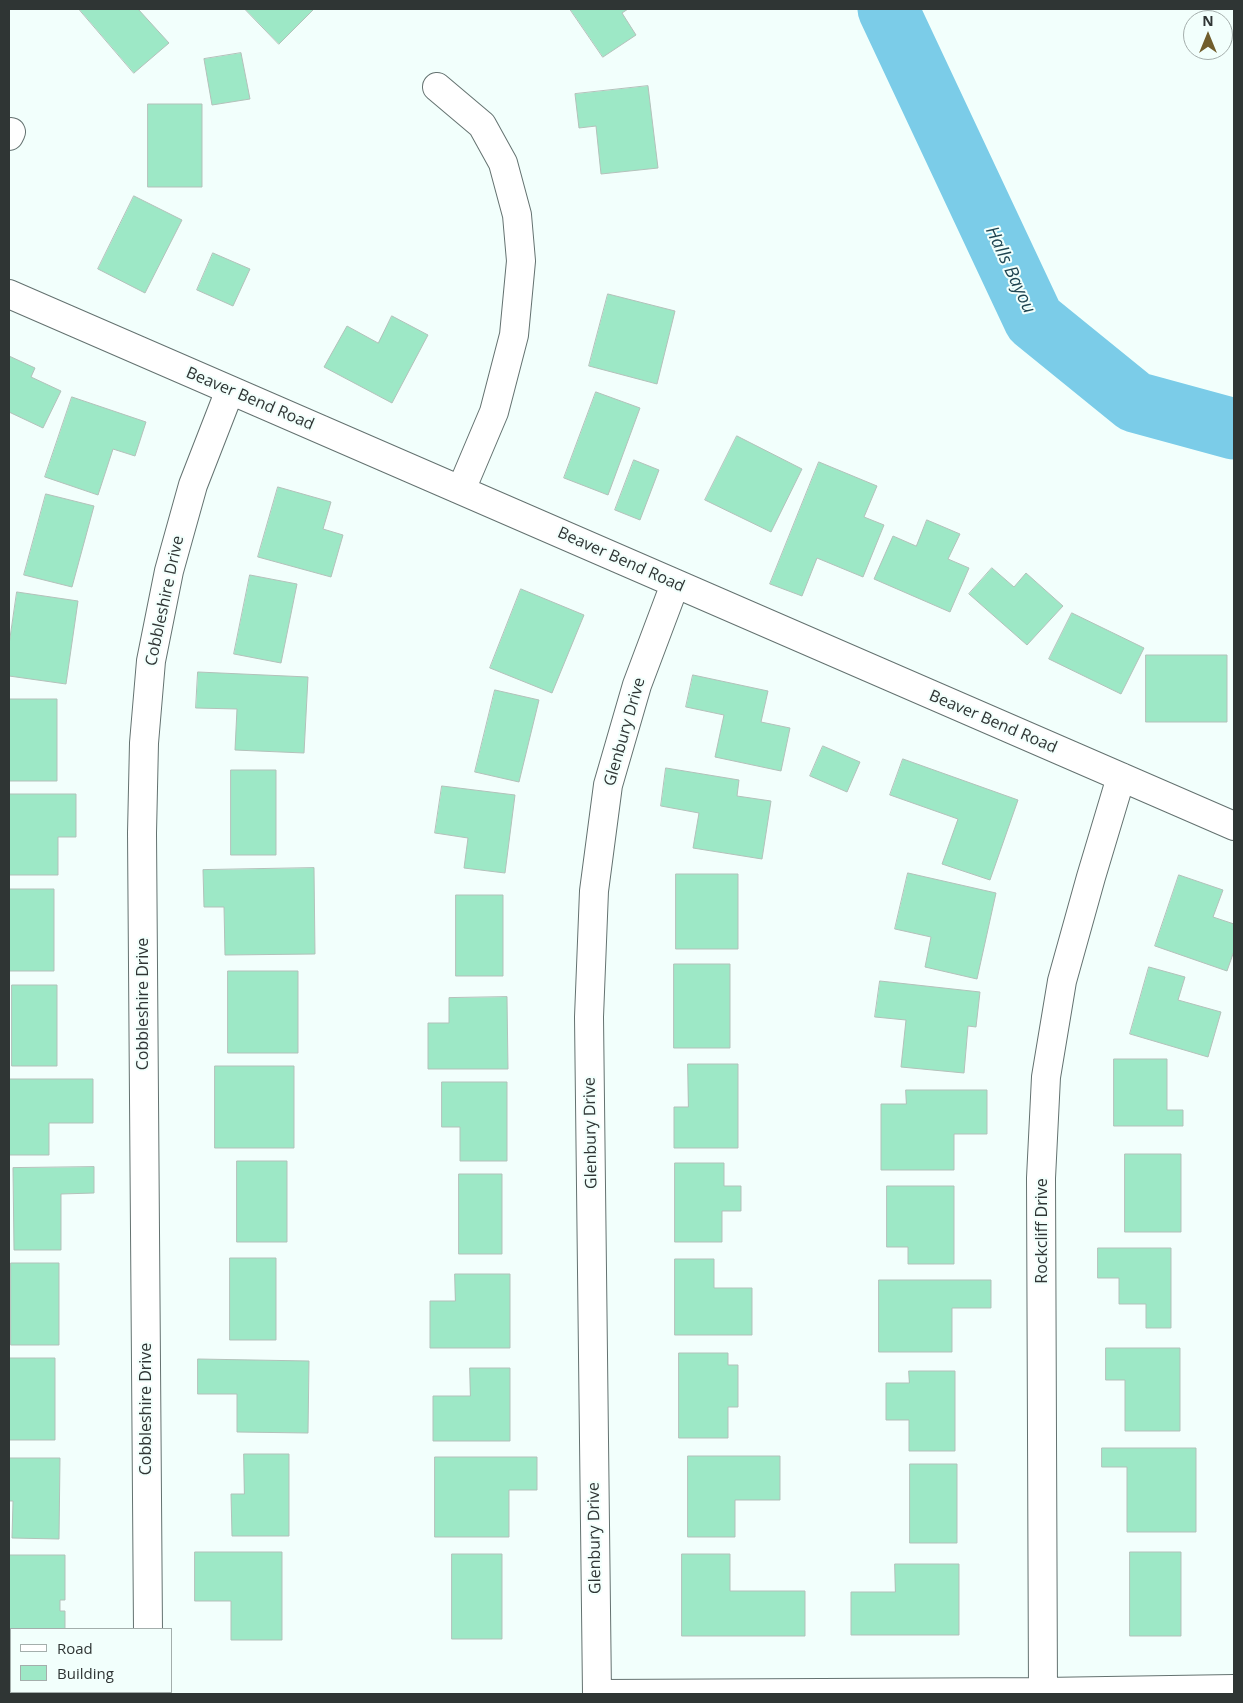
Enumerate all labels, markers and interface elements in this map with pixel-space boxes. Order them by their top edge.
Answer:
north arrow [1183,10,1233,60]
text: N [1202,11,1214,30]
water label: Halls Bayou [980,223,1040,317]
street label: Beaver Bend Road [183,363,317,435]
street label: Beaver Bend Road [554,523,688,597]
street label: Cobbleshire Drive [142,534,188,668]
street label: Glenbury Drive [600,676,650,788]
street label: Beaver Bend Road [926,686,1060,758]
street label: Cobbleshire Drive [133,938,153,1070]
street label: Glenbury Drive [580,1077,602,1189]
street label: Rockcliff Drive [1032,1178,1052,1284]
street label: Cobbleshire Drive [136,1343,156,1475]
street label: Glenbury Drive [584,1482,606,1594]
legend [10,1628,172,1693]
text: Road [57,1638,93,1658]
text: Building [57,1663,114,1683]

